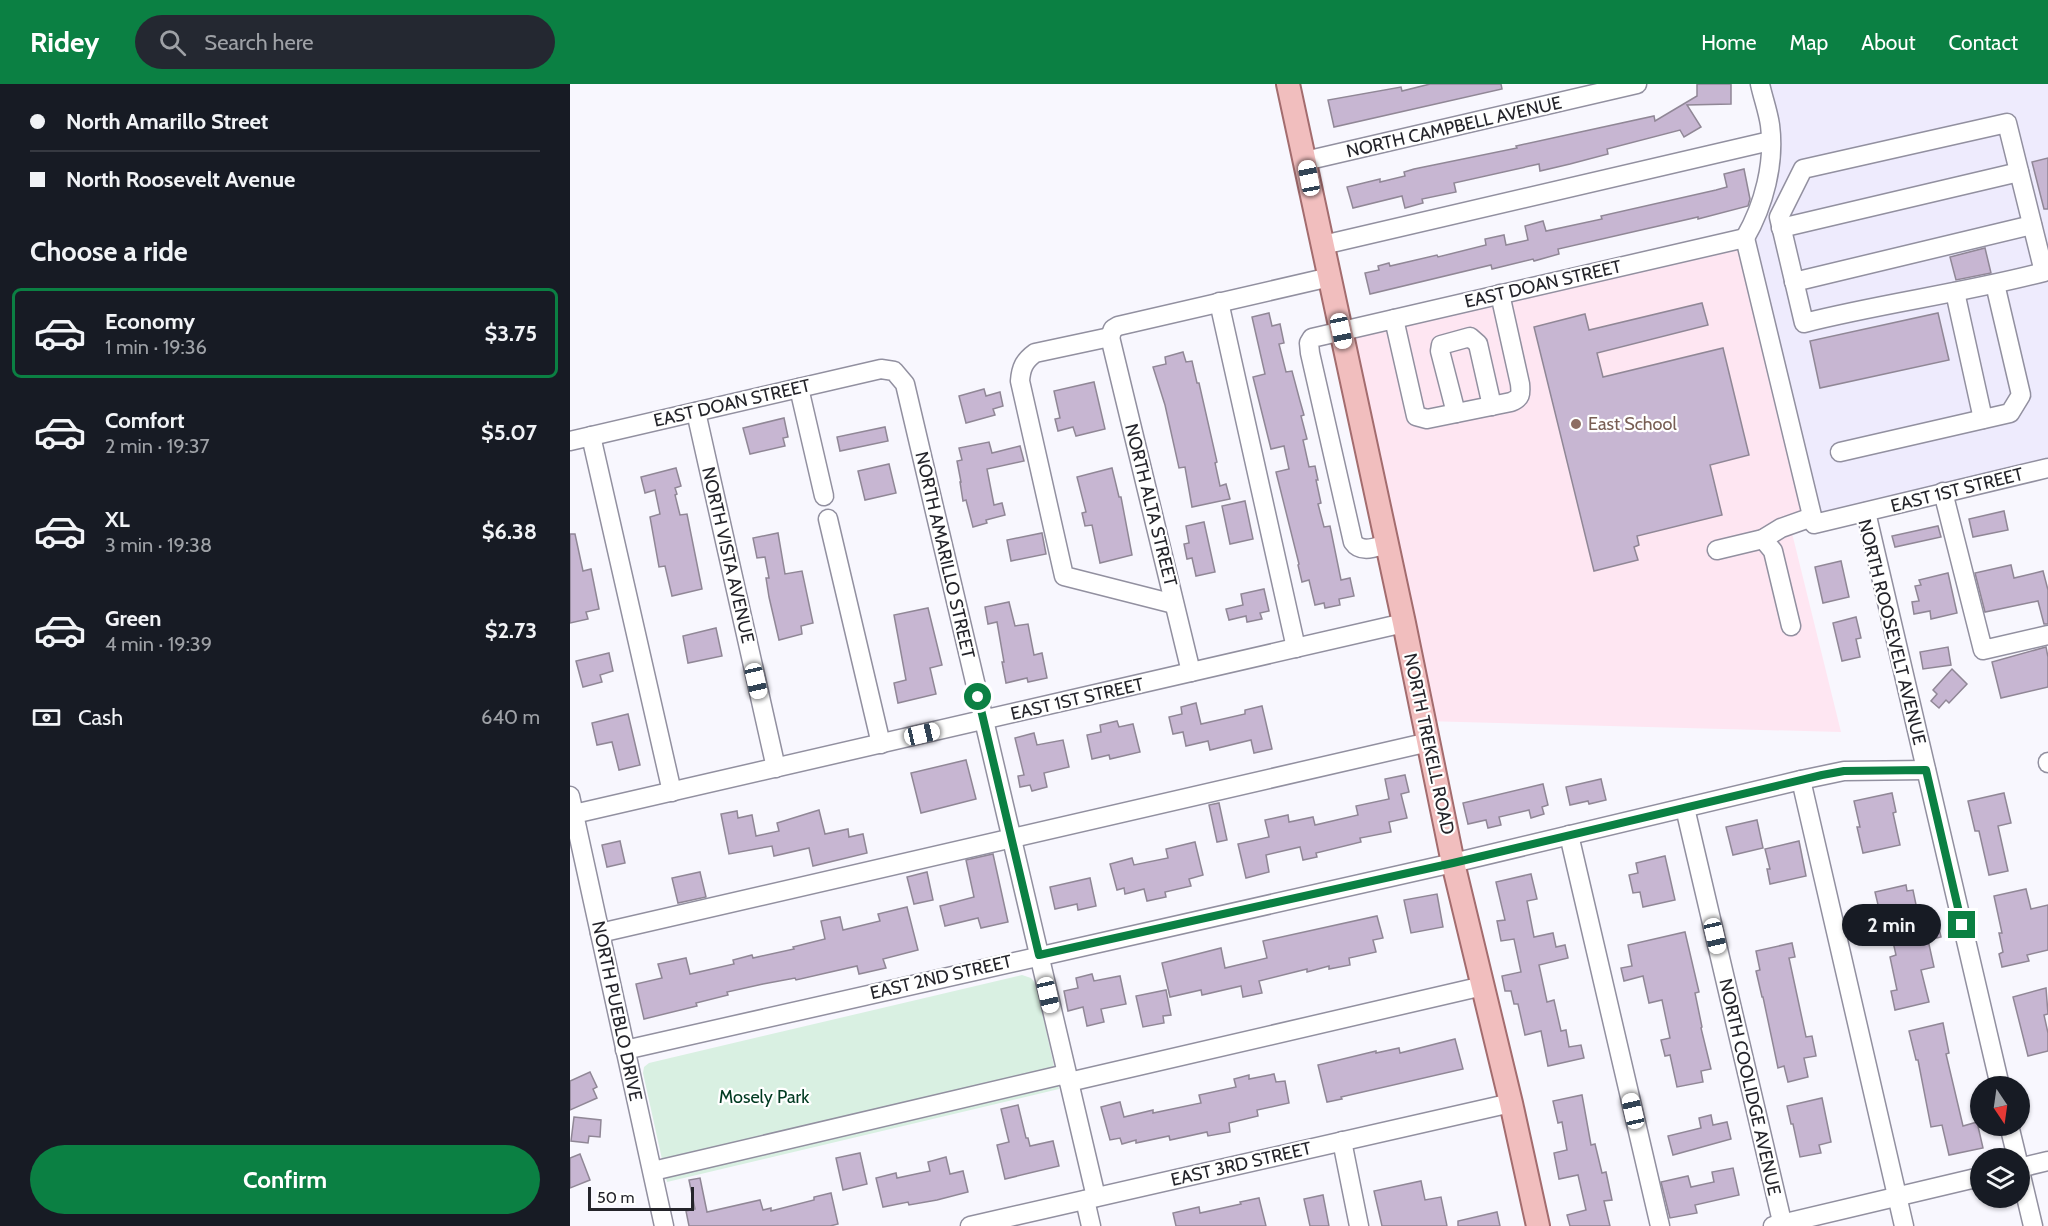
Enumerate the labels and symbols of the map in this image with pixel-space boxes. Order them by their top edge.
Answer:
street label: NORTH CAMPBELL AVENUE [1344,92,1564,162]
car [1297,159,1321,197]
street label: EAST DOAN STREET [1462,255,1624,313]
car [1328,312,1354,350]
street label: EAST DOAN STREET [651,374,813,432]
place label: East School [1588,413,1677,435]
marker: East School [1569,417,1583,431]
street label: NORTH ALTA STREET [1120,421,1182,589]
street label: NORTH AMARILLO STREET [910,449,980,661]
street label: EAST 1ST STREET [1888,463,2026,517]
street label: NORTH VISTA AVENUE [697,465,759,645]
street label: NORTH ROOSEVELT AVENUE [1853,517,1931,747]
street label: NORTH TREKELL ROAD [1399,651,1459,837]
car [743,661,769,701]
street label: EAST 1ST STREET [1008,673,1146,725]
route start [964,683,991,710]
car [902,721,942,747]
callout: 2 min [1842,904,1941,946]
route end [1948,911,1975,938]
car [1702,916,1728,956]
street label: NORTH PUEBLO DRIVE [587,919,647,1103]
street label: EAST 2ND STREET [868,950,1014,1004]
car [1035,975,1061,1015]
street label: NORTH COOLIDGE AVENUE [1714,977,1786,1198]
north arrow [1970,1076,2030,1136]
park label: Mosely Park [719,1086,810,1108]
car [1620,1091,1646,1131]
street label: EAST 3RD STREET [1169,1137,1314,1191]
scale bar [588,1184,694,1212]

